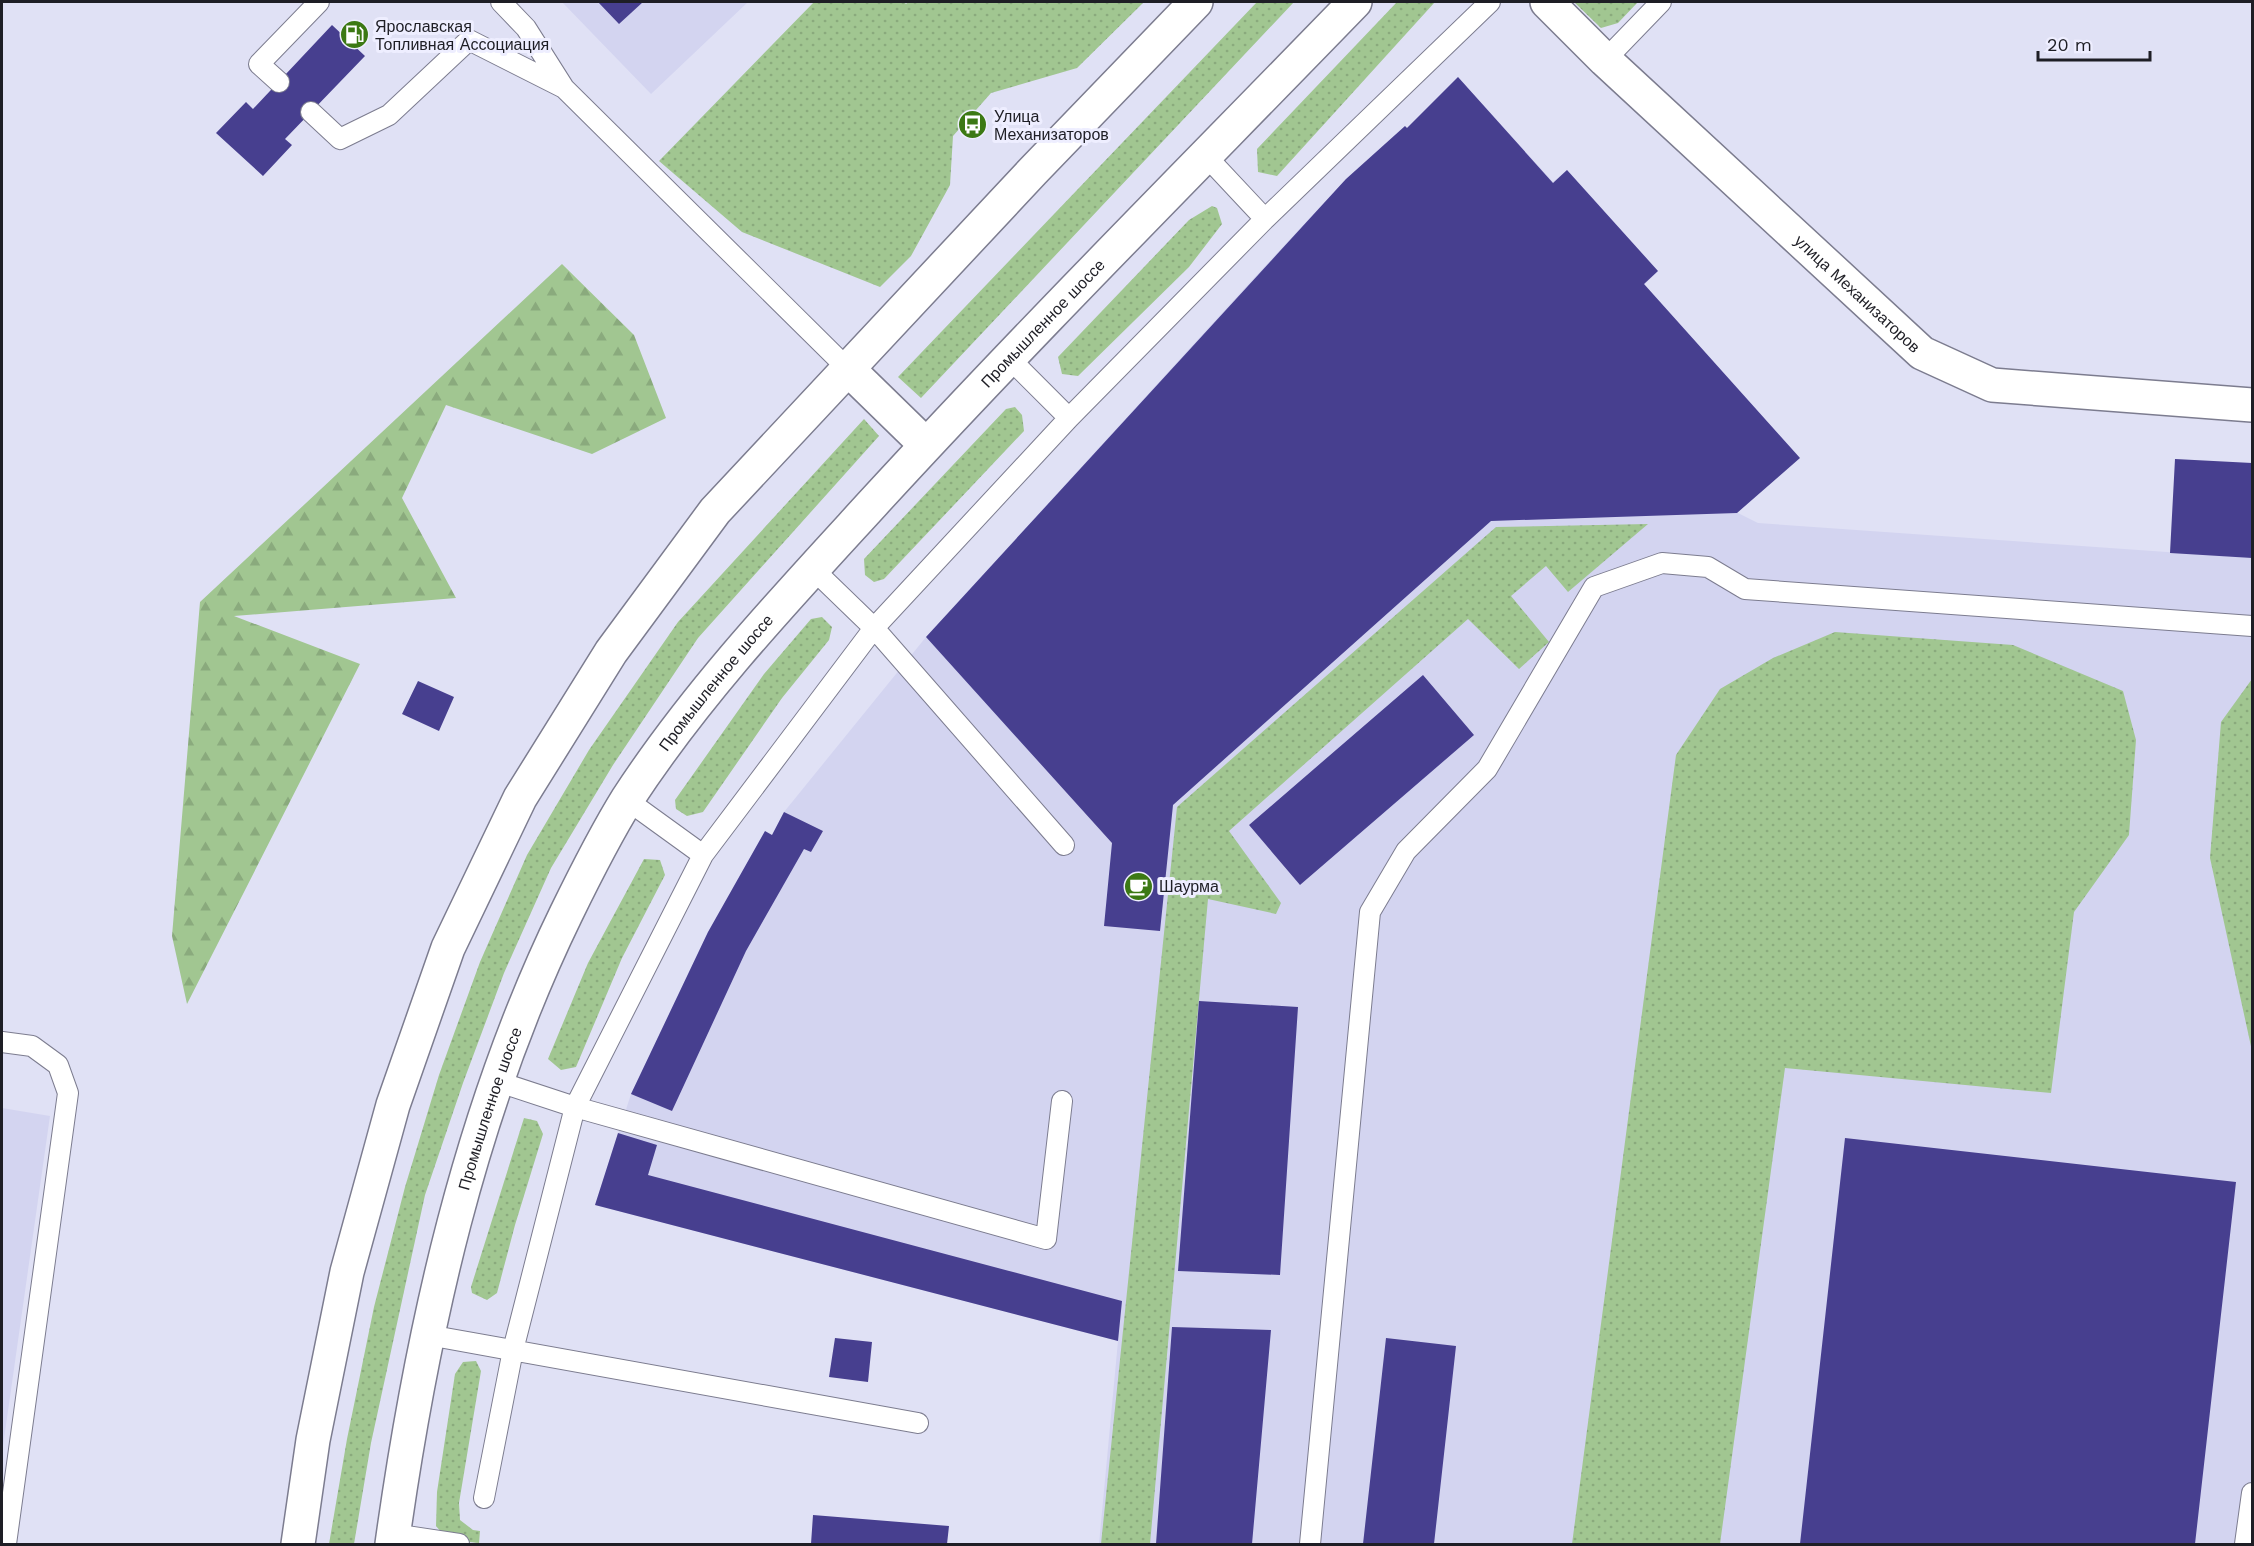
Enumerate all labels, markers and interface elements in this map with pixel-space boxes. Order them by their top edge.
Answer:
place label: Ярославская Топливная Ассоциация [375,17,549,54]
fuel station icon: Ярославская Топливная Ассоциация [338,19,370,51]
scale bar [2038,24,2150,62]
text: 20 m [2047,34,2092,55]
place label: Улица Механизаторов [994,107,1109,144]
bus stop icon: Улица Механизаторов [957,109,989,141]
street label: улица Механизаторов [1790,231,1924,357]
street label: Промышленное шоссе [977,255,1109,392]
street label: Промышленное шоссе [655,611,777,755]
cafe icon: Шаурма [1122,870,1154,902]
place label: Шаурма [1159,877,1219,896]
street label: Промышленное шоссе [454,1024,526,1192]

